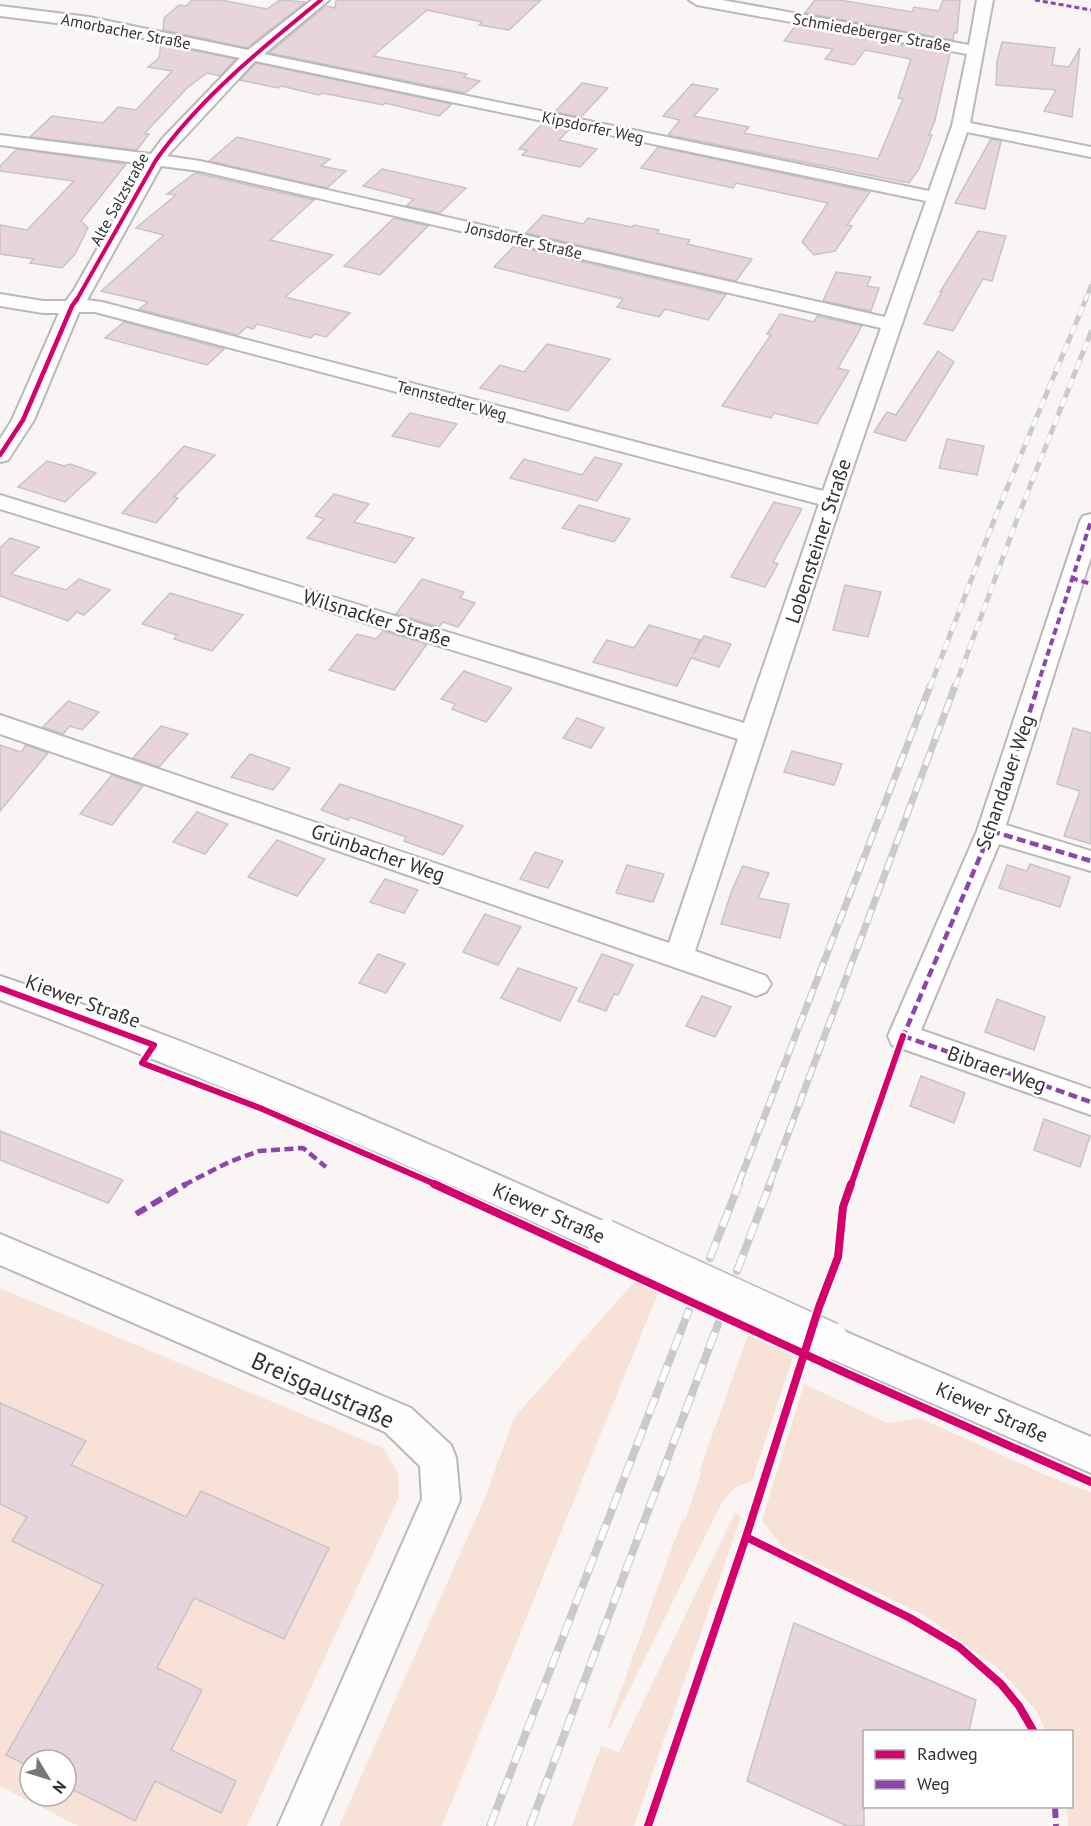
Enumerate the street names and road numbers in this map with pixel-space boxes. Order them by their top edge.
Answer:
street label: Schmiedeberger Straße [791,8,953,56]
street label: Amorbacher Straße [59,9,193,53]
street label: Kipsdorfer Weg [540,106,646,148]
street label: Alte Salzstraße [85,149,153,249]
street label: Jonsdorfer Straße [463,217,584,263]
street label: Tennstedter Weg [395,376,509,424]
street label: Lobensteiner Straße [779,455,857,627]
street label: Wilsnacker Straße [300,583,454,653]
street label: Schandauer Weg [970,711,1040,853]
street label: Grünbacher Weg [308,818,448,888]
street label: Kiewer Straße [22,968,144,1034]
street label: Bibraer Weg [944,1040,1050,1098]
street label: Kiewer Straße [489,1177,609,1249]
street label: Breisgaustraße [247,1345,399,1435]
street label: Kiewer Straße [932,1376,1052,1448]

